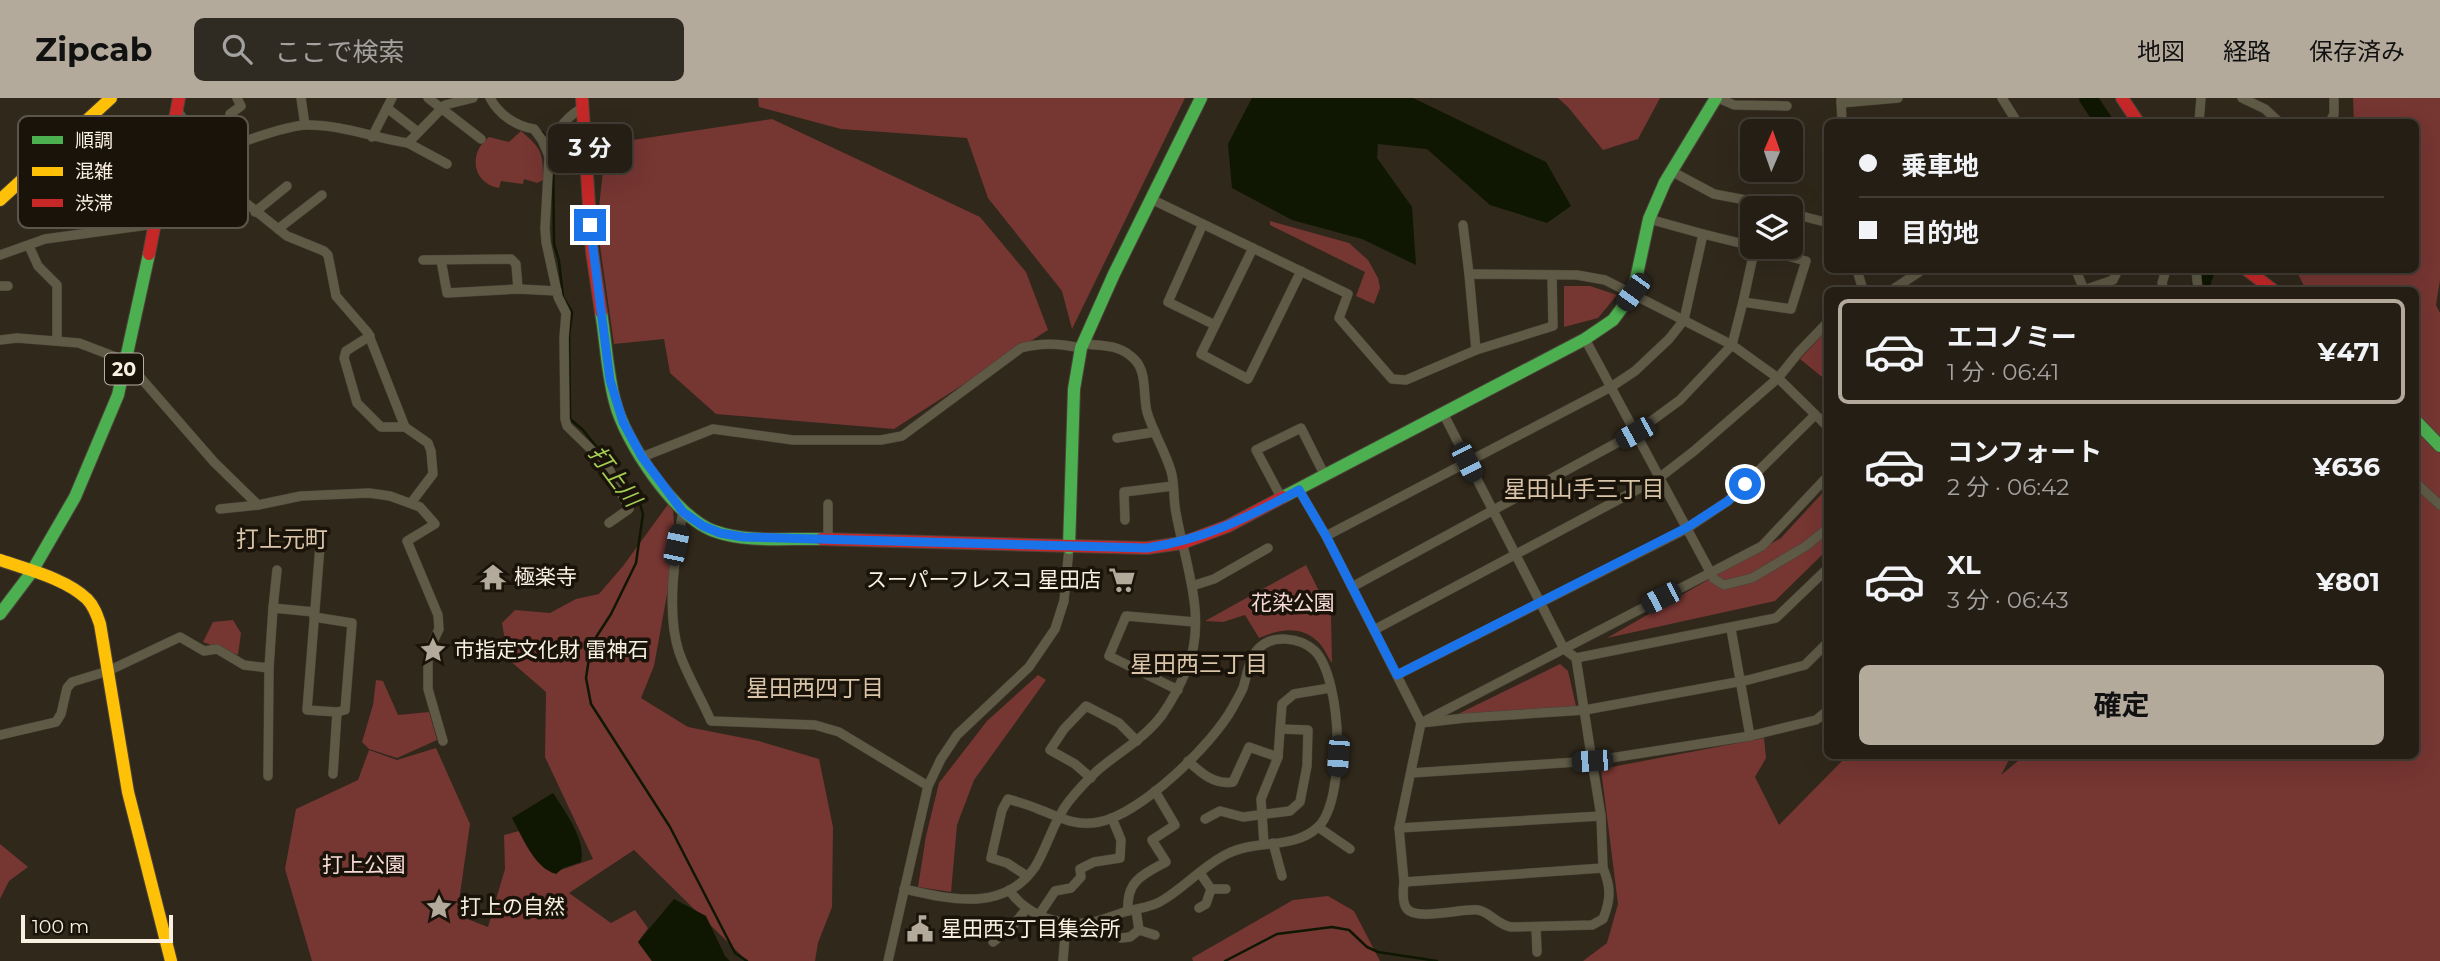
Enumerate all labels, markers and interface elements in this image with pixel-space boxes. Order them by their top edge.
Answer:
search box [194,18,684,81]
text: Zipcab [35,29,152,69]
icon: search [218,30,256,68]
text: ここで検索 [274,36,405,68]
text: 地図 [2137,37,2185,66]
text: 経路 [2223,37,2271,66]
text: 保存済み [2309,37,2405,66]
legend [18,116,248,228]
north arrow [1740,119,1802,182]
map controls [1740,119,1803,259]
callout: 3 分 [548,123,632,172]
text: 順調 [75,129,113,152]
text: 3 分 [568,134,612,162]
text: 乗車地 [1901,150,1979,182]
text: 混雑 [75,160,113,183]
text: 渋滞 [75,192,113,215]
button: layers [1740,196,1803,259]
route end [574,209,606,241]
text: 目的地 [1901,217,1979,249]
car [1613,269,1654,315]
icon: car [1863,320,1926,383]
text: エコノミー [1947,321,2077,353]
text: ¥471 [2318,336,2380,368]
road number: 20 [105,354,143,384]
text: 1 分 · 06:41 [1947,358,2059,386]
car [1612,414,1659,452]
icon: car [1863,435,1926,498]
text: コンフォート [1947,436,2102,468]
car [1449,439,1486,485]
water label: 打上川 [583,440,649,514]
text: ¥636 [2313,451,2380,483]
route start [1729,468,1761,500]
text: 2 分 · 06:42 [1947,473,2069,501]
district label: 星田山手三丁目 [1504,475,1665,503]
car [662,522,691,568]
district label: 打上元町 [236,525,328,553]
text: XL [1947,549,1981,581]
icon: car [1863,550,1926,613]
temple icon: 極楽寺 [478,562,508,592]
place label: 極楽寺 [514,564,577,589]
supermarket icon: スーパーフレスコ 星田店 [1107,565,1137,595]
text: ¥801 [2316,566,2380,598]
place label: スーパーフレスコ 星田店 [866,567,1101,592]
car [1638,579,1685,617]
text: 3 分 · 06:43 [1947,586,2069,614]
park label: 花染公園 [1251,590,1335,615]
place icon: 市指定文化財 雷神石 [418,635,448,665]
place label: 市指定文化財 雷神石 [454,637,649,662]
district label: 星田西三丁目 [1130,650,1268,678]
button: 確定 [1859,665,2384,745]
district label: 星田西四丁目 [746,674,884,702]
car [1327,734,1350,778]
car [1571,749,1614,773]
park label: 打上公園 [322,852,406,877]
place icon: 打上の自然 [424,892,454,922]
place label: 打上の自然 [460,894,565,919]
scale bar [21,912,173,944]
public building icon: 星田西3丁目集会所 [905,914,935,944]
text: 100 m [32,915,89,938]
place label: 星田西3丁目集会所 [941,916,1121,941]

